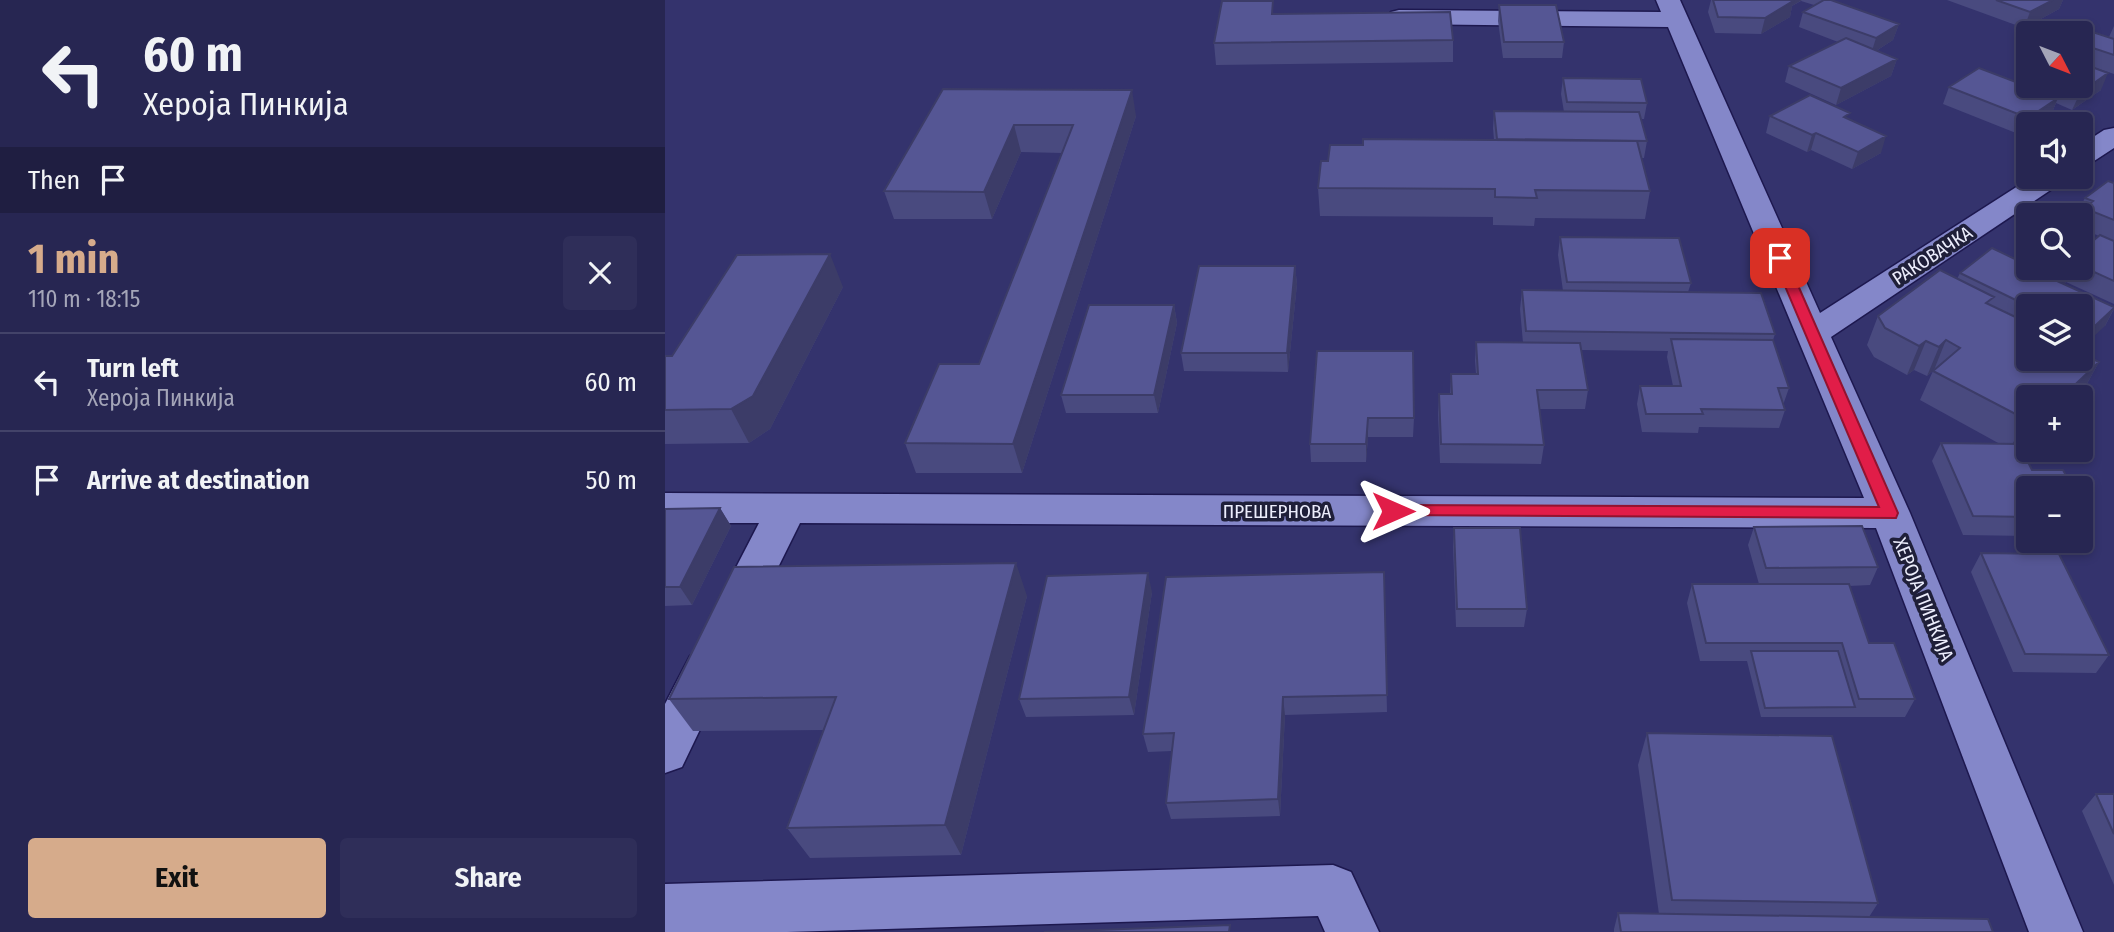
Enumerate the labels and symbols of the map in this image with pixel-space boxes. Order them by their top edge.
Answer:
north arrow [2016,21,2093,98]
street label: РАКОВАЧКА [1888,221,1977,290]
pin [1750,228,1810,288]
position arrow [1356,474,1430,548]
street label: ПРЕШЕРНОВА [1223,500,1331,523]
street label: ХЕРОЈА ПИНКИЈА [1888,534,1959,664]

